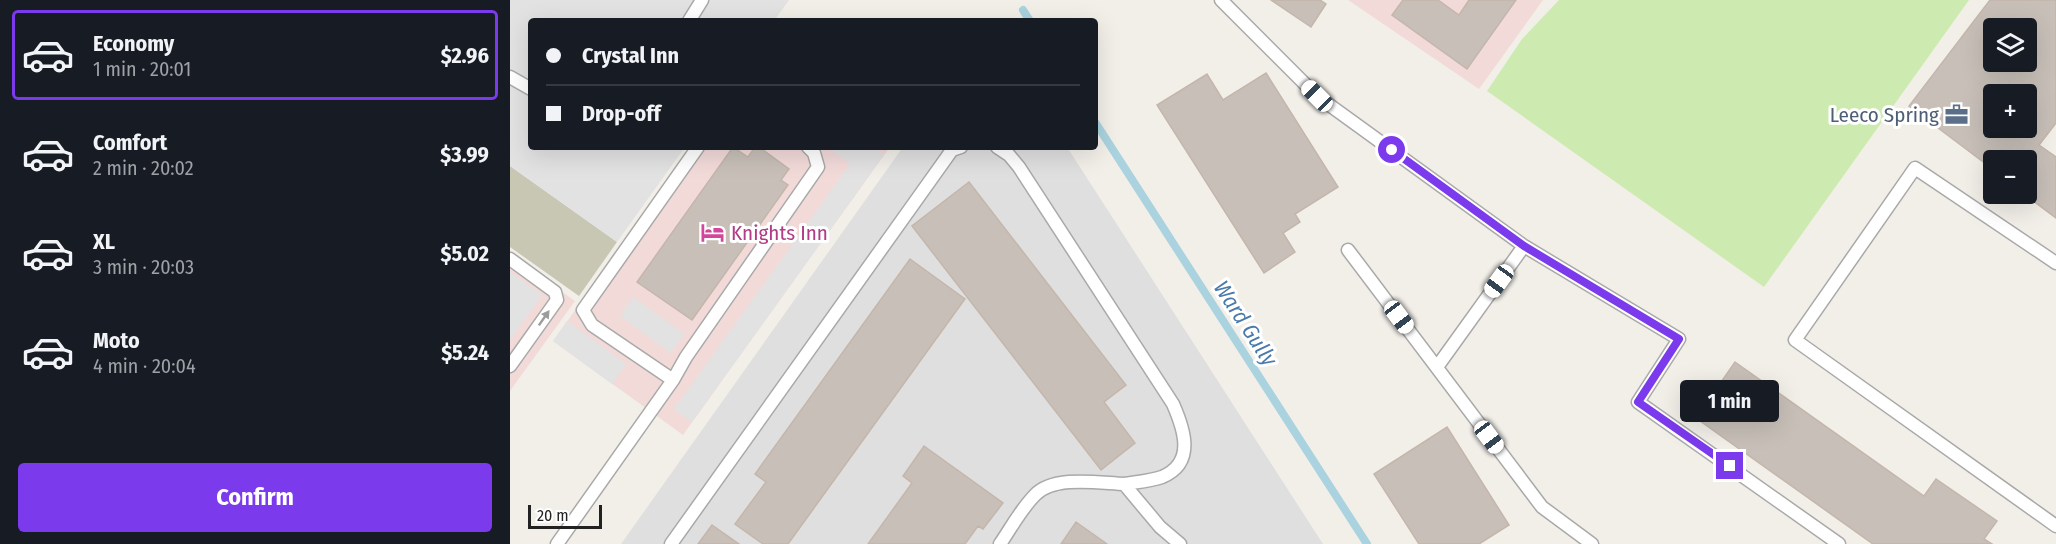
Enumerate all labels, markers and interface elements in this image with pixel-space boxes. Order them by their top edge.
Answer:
map controls [1983,18,2037,204]
button: layers [1983,18,2037,72]
icon: car [21,28,75,82]
text: Economy [93,30,174,57]
text: $2.96 [441,42,489,69]
text: Crystal Inn [582,42,679,69]
text: 1 min · 20:01 [93,57,191,81]
car [1298,77,1336,115]
button: + [1983,84,2037,138]
text: Drop-off [582,100,661,127]
place label: Leeco Spring [1830,102,1939,128]
office icon: Leeco Spring [1944,102,1970,128]
icon: car [21,127,75,181]
text: Comfort [93,129,167,156]
route start [1378,136,1405,163]
text: $3.99 [440,141,489,168]
button: − [1983,150,2037,204]
text: 2 min · 20:02 [93,156,194,180]
hotel icon: Knights Inn [700,220,726,246]
place label: Knights Inn [731,220,828,246]
icon: car [21,226,75,280]
text: XL [93,228,115,255]
text: $5.02 [441,240,489,267]
text: 3 min · 20:03 [93,255,194,279]
car [1481,261,1517,301]
water label: Ward Gully [1208,276,1284,372]
car [1381,297,1417,337]
one-way arrow [538,311,550,327]
icon: car [21,325,75,379]
text: Moto [93,327,140,354]
text: $5.24 [441,339,489,366]
text: 4 min · 20:04 [93,354,196,378]
callout: 1 min [1680,379,1780,421]
text: 1 min [1708,389,1751,413]
car [1471,417,1507,457]
route end [1716,452,1743,479]
button: Confirm [18,463,492,532]
scale bar [528,502,602,530]
text: 20 m [537,506,568,525]

